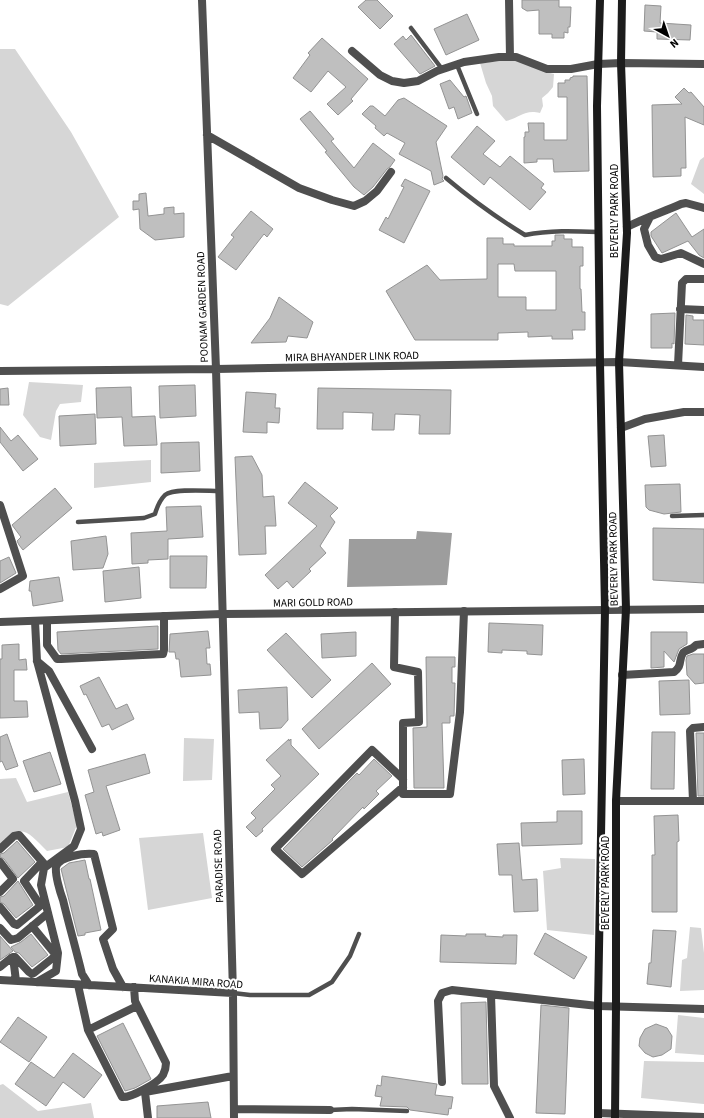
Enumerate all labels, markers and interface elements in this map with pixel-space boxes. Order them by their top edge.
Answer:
north arrow [648,16,688,56]
text: N [666,35,682,51]
street label: BEVERLY PARK ROAD [607,163,622,258]
street label: POONAM GARDEN ROAD [193,251,212,363]
street label: MIRA BHAYANDER LINK ROAD [285,348,419,365]
street label: BEVERLY PARK ROAD [605,511,622,606]
street label: MARI GOLD ROAD [273,594,353,611]
street label: PARADISE ROAD [210,829,227,903]
street label: BEVERLY PARK ROAD [598,835,613,930]
street label: KANAKIA MIRA ROAD [148,971,244,992]

